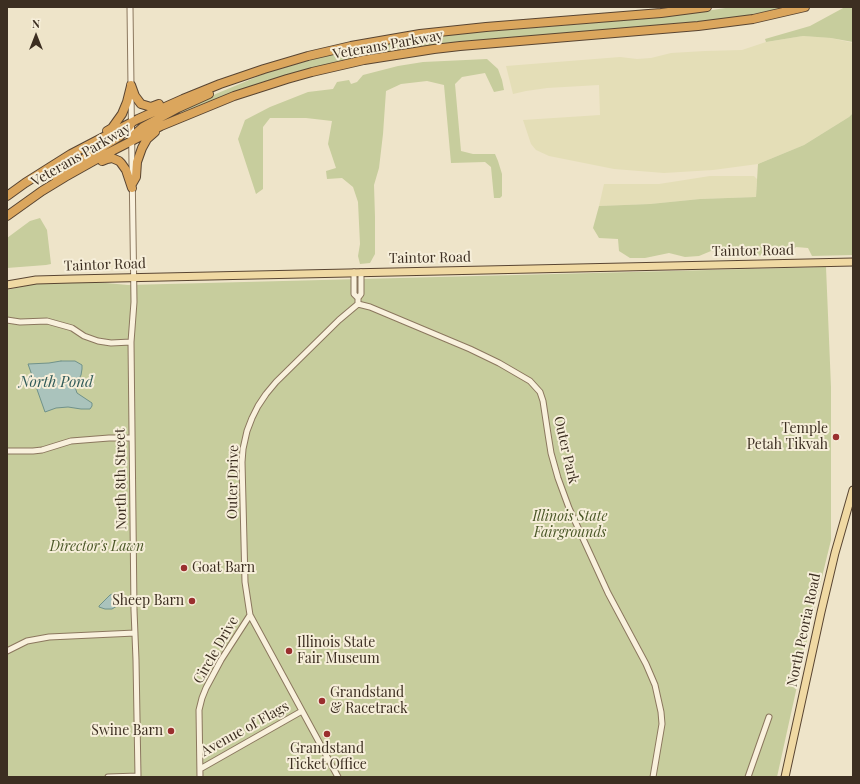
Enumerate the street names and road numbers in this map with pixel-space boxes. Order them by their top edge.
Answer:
street label: Veterans Parkway [332,27,444,63]
street label: Veterans Parkway [28,120,134,190]
street label: Taintor Road [712,242,794,260]
street label: Taintor Road [389,249,471,267]
street label: Taintor Road [64,255,146,275]
street label: Outer Park [550,415,582,485]
street label: North 8th Street [112,428,130,530]
street label: Outer Drive [224,445,242,519]
street label: North Peoria Road [784,572,824,688]
street label: Circle Drive [190,613,242,687]
street label: Avenue of Flags [198,698,292,760]

